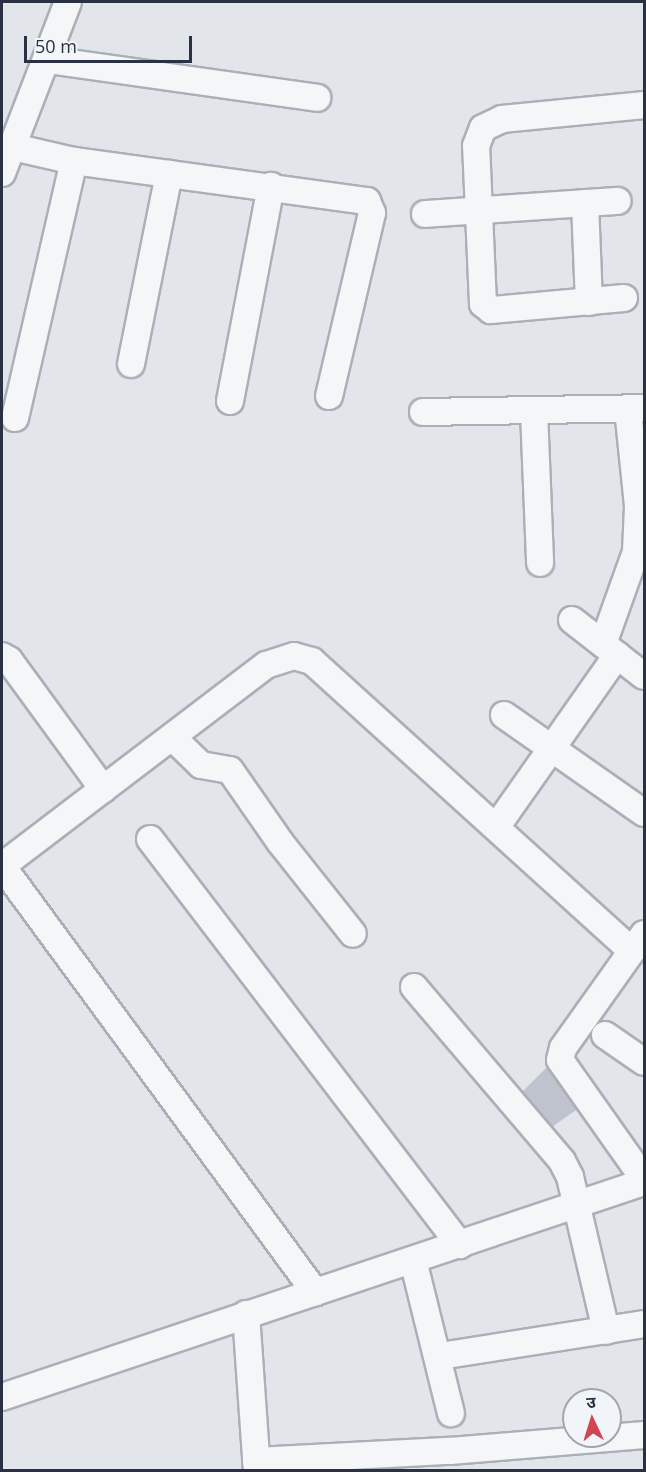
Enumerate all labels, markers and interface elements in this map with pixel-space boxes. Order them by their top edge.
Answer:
scale bar [27,24,195,62]
text: 50 m [35,34,77,58]
north arrow [562,1388,622,1448]
text: उ [585,1391,596,1413]

